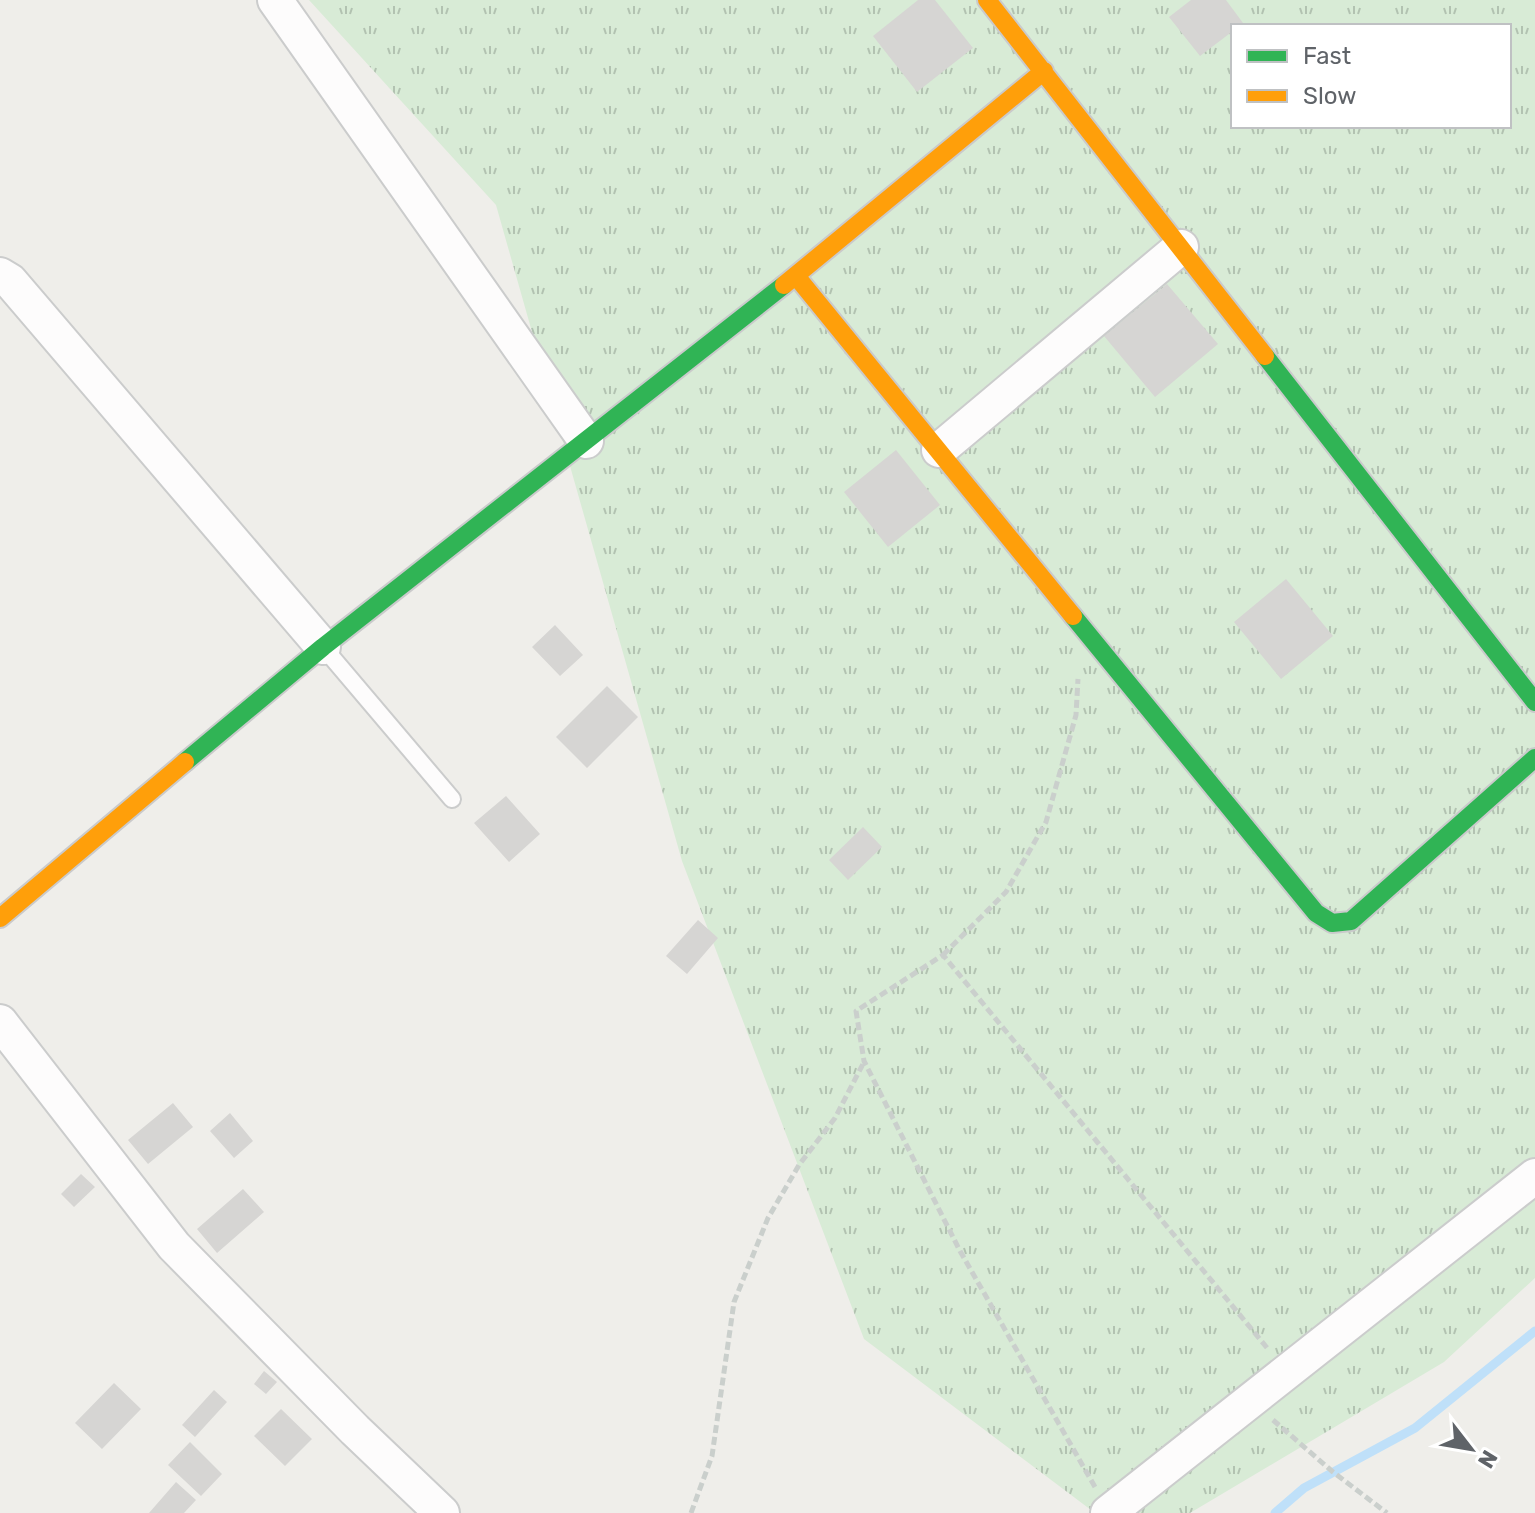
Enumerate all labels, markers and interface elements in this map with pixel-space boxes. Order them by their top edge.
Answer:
legend [1231,24,1511,128]
text: Fast [1303,42,1351,70]
text: Slow [1303,82,1356,110]
north arrow [1431,1409,1511,1489]
text: N [1472,1445,1503,1473]

